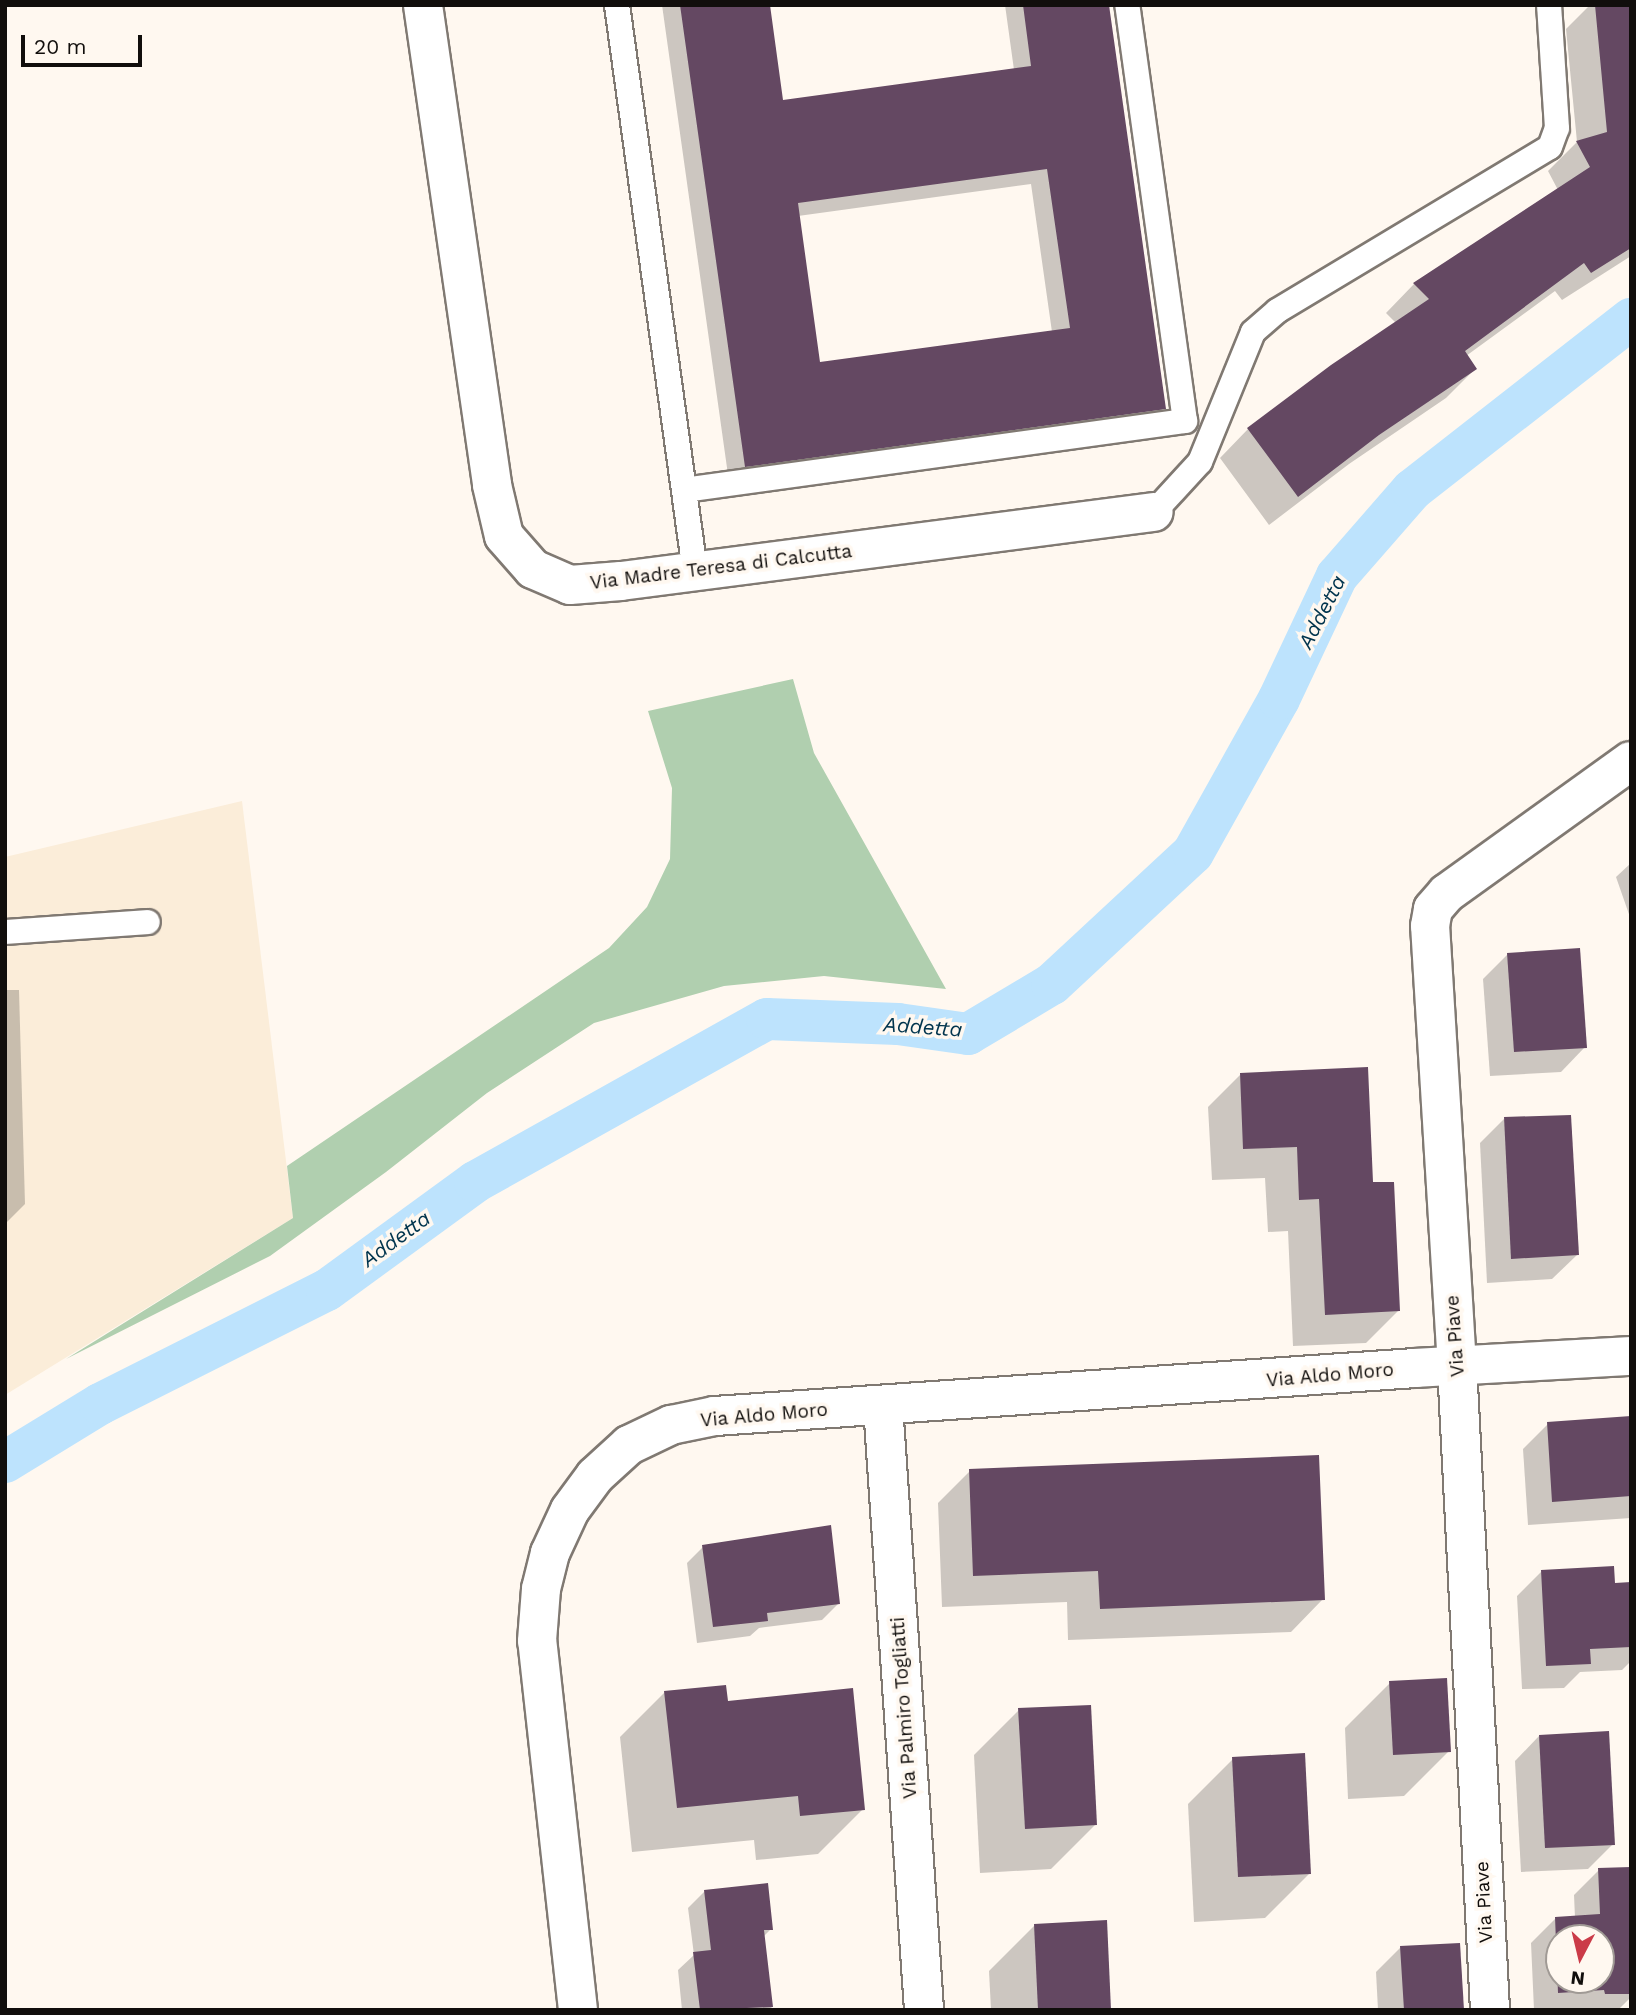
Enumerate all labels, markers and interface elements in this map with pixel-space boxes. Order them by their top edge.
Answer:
scale bar [24,21,145,65]
text: 20 m [34,34,86,59]
street label: Via Madre Teresa di Calcutta [588,540,854,594]
water label: Addetta [1293,571,1351,653]
water label: Addetta [883,1012,963,1042]
water label: Addetta [357,1206,435,1272]
street label: Via Piave [1441,1294,1469,1378]
street label: Via Aldo Moro [1265,1358,1395,1392]
street label: Via Aldo Moro [699,1398,829,1432]
street label: Via Palmiro Togliatti [886,1616,922,1800]
street label: Via Piave [1470,1860,1498,1944]
north arrow [1545,1924,1615,1994]
text: N [1569,1966,1586,1991]

